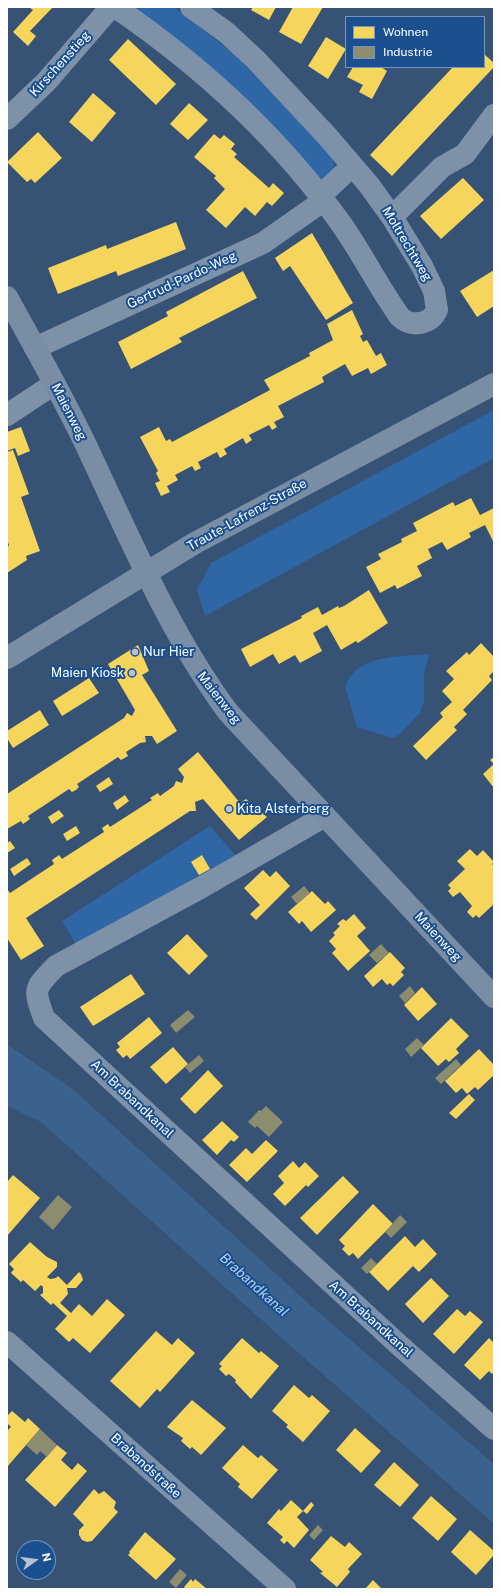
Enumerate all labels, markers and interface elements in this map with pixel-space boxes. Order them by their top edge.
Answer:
legend [345,16,485,68]
text: Wohnen [383,25,428,39]
street label: Kirschenstieg [26,28,94,100]
text: Industrie [383,45,433,59]
street label: Moltrechtweg [379,204,435,284]
street label: Gertrud-Pardo-Weg [125,248,239,312]
street label: Maienweg [48,381,90,443]
street label: Traute-Lafrenz-Straße [184,476,310,554]
place label: Nur Hier [143,644,194,660]
marker: Nur Hier [130,647,140,657]
place label: Maien Kiosk [51,665,124,681]
marker: Maien Kiosk [127,668,137,678]
street label: Maienweg [194,669,244,727]
place label: Kita Alsterberg [237,801,329,817]
marker: Kita Alsterberg [224,804,234,814]
street label: Maienweg [411,909,465,965]
street label: Am Brabandkanal [87,1057,177,1141]
water label: Brabandkanal [216,1250,292,1320]
street label: Am Brabandkanal [326,1277,416,1361]
street label: Brabandstraße [108,1430,184,1502]
north arrow [16,1540,56,1580]
text: N [40,1552,54,1563]

